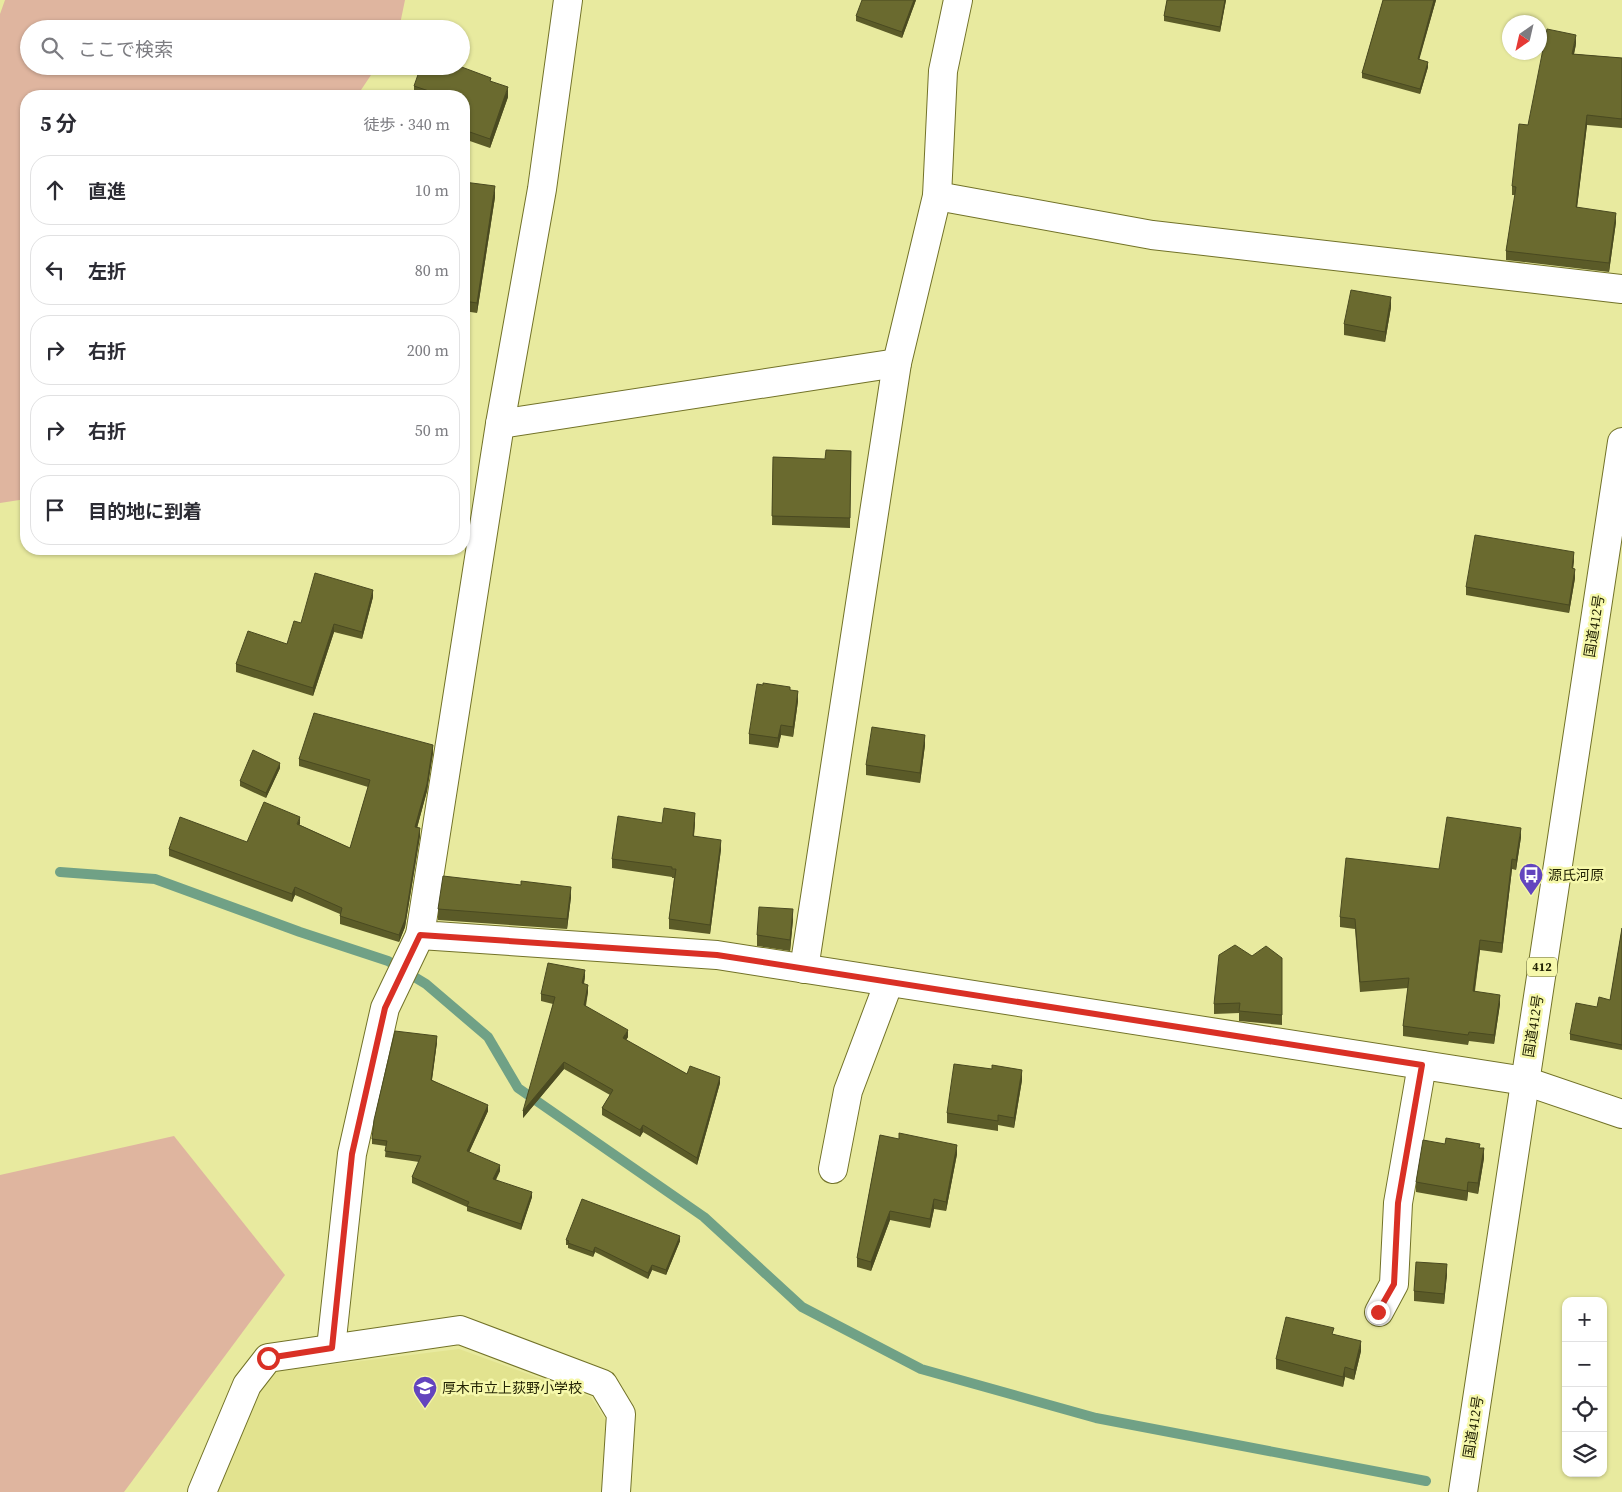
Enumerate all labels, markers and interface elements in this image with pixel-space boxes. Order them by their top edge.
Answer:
north arrow [1502,15,1547,60]
search box [20,20,470,75]
icon: search [38,34,66,62]
text: ここで検索 [78,36,173,62]
text: 5 分 [40,109,77,138]
text: 徒歩 · 340 m [364,113,450,135]
icon: ahead [41,176,69,204]
text: 直進 [88,178,126,204]
text: 10 m [415,179,449,201]
icon: left [41,256,69,284]
text: 左折 [88,258,126,284]
text: 80 m [415,259,449,281]
icon: right [41,336,69,364]
text: 右折 [88,338,126,364]
text: 200 m [407,339,449,361]
icon: right [41,416,69,444]
text: 右折 [88,418,126,444]
text: 50 m [415,419,449,441]
icon: arrive [41,496,69,524]
text: 目的地に到着 [88,498,202,524]
street label: 国道412号 [1579,593,1609,659]
bus stop icon: 源氏河原 [1518,862,1544,896]
place label: 源氏河原 [1548,865,1604,885]
road number: 412 [1527,958,1557,976]
street label: 国道412号 [1518,993,1548,1059]
map controls [1562,1297,1607,1477]
button: + [1562,1297,1607,1342]
route end [1367,1301,1390,1324]
button: − [1562,1342,1607,1387]
route start [257,1347,280,1370]
school or university icon: 厚木市立上荻野小学校 [412,1375,438,1409]
place label: 厚木市立上荻野小学校 [442,1378,582,1398]
button: locate [1562,1387,1607,1432]
street label: 国道412号 [1458,1394,1488,1460]
button: layers [1562,1432,1607,1477]

